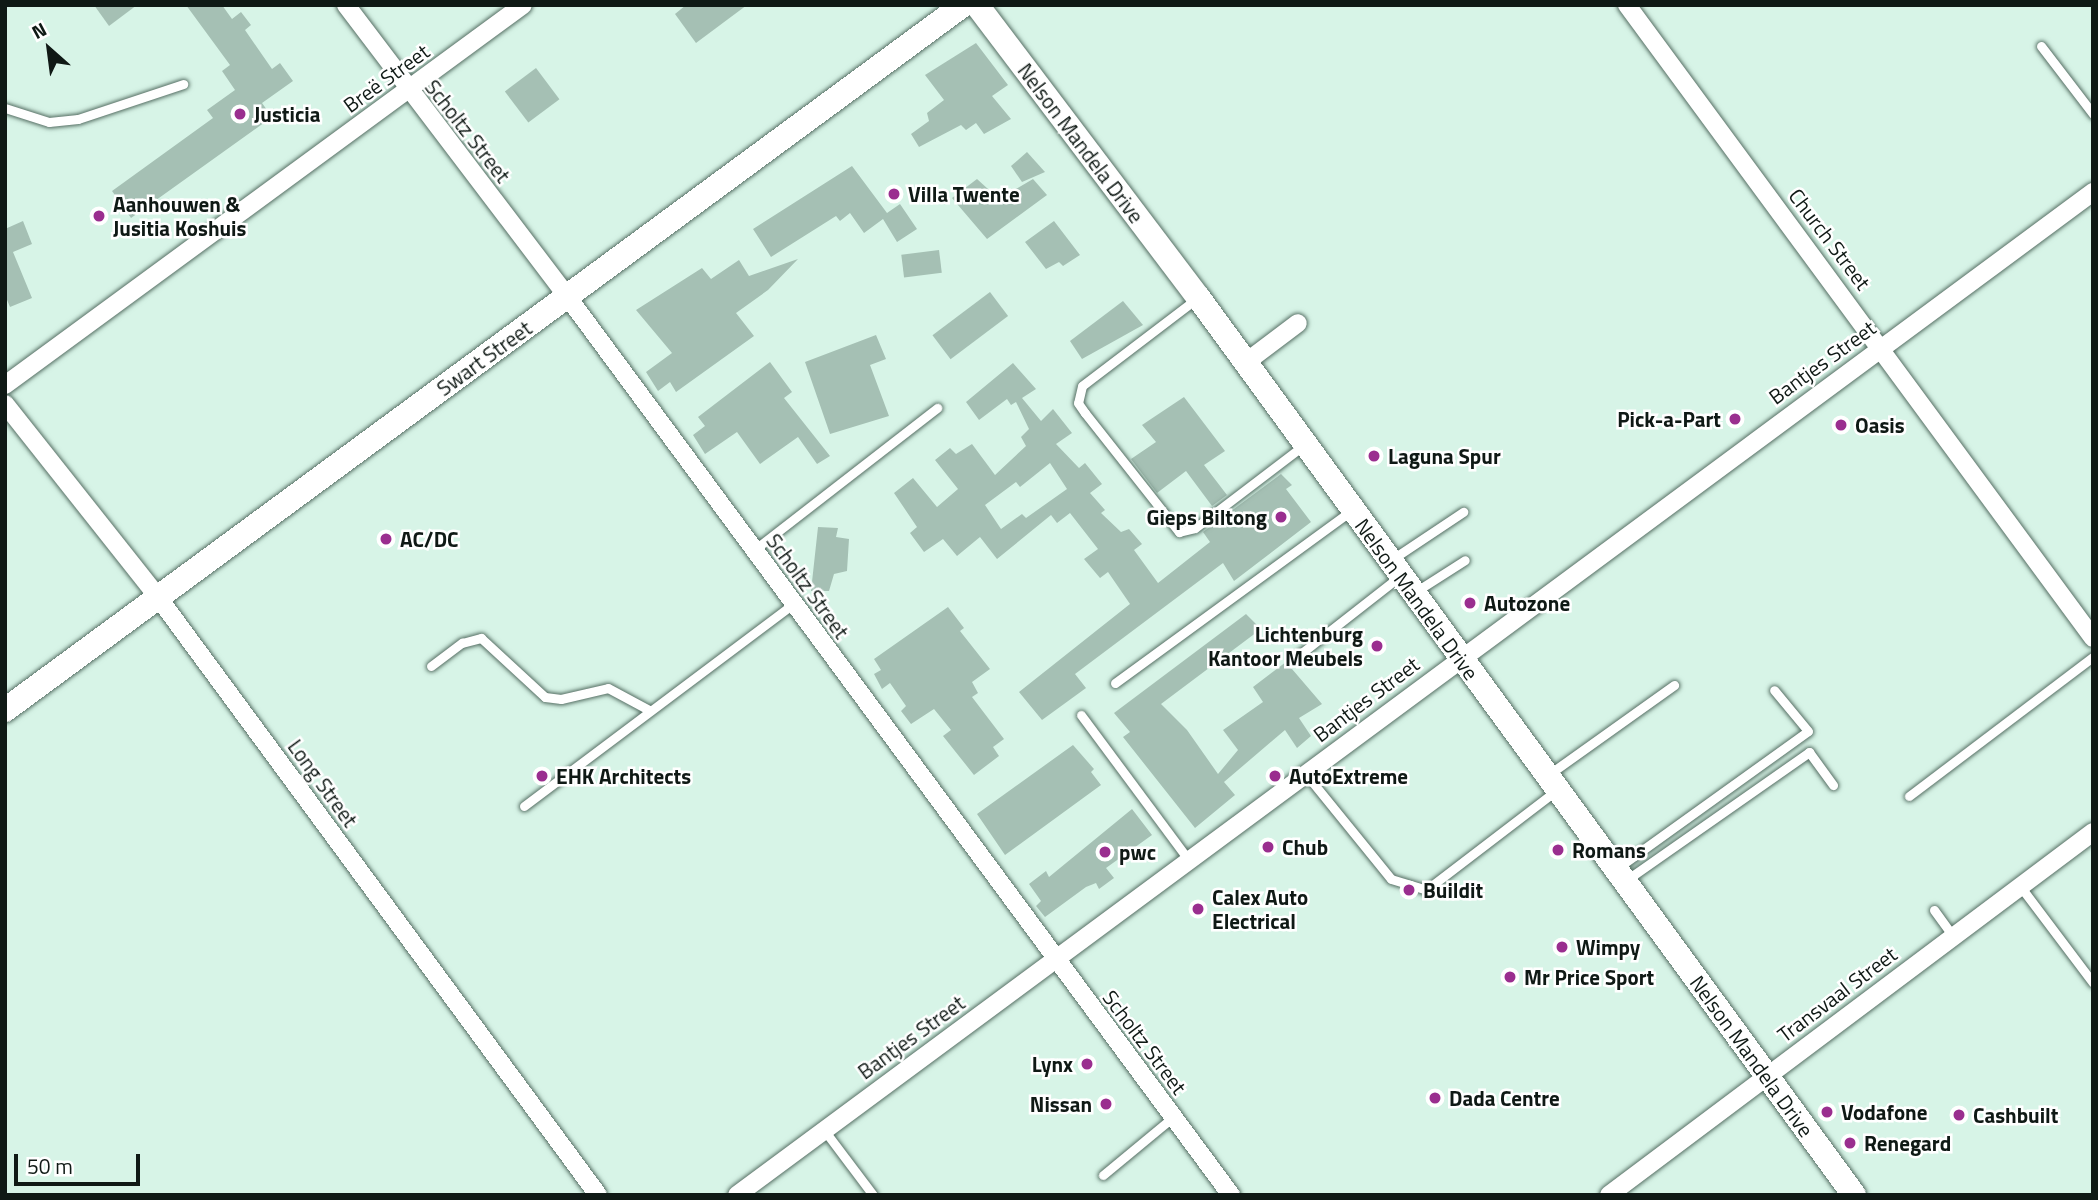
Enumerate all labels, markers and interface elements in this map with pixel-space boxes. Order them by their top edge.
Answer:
north arrow [14,14,84,84]
text: N [26,14,52,46]
street label: Breë Street [338,38,434,118]
street label: Nelson Mandela Drive [1013,58,1149,228]
street label: Scholtz Street [420,75,516,187]
place label: Justicia [254,101,320,127]
marker: Justicia [232,106,248,122]
place label: Villa Twente [908,181,1020,207]
street label: Church Street [1784,183,1876,295]
marker: Villa Twente [886,186,902,202]
place label: Aanhouwen & Jusitia Koshuis [113,191,246,241]
marker: Aanhouwen & Jusitia Koshuis [91,208,107,224]
street label: Swart Street [432,315,536,401]
street label: Bantjes Street [1764,315,1880,409]
place label: Pick-a-Part [1617,406,1721,432]
marker: Pick-a-Part [1727,411,1743,427]
place label: Oasis [1855,412,1905,438]
marker: Oasis [1833,417,1849,433]
place label: Laguna Spur [1388,443,1501,469]
marker: Laguna Spur [1366,448,1382,464]
place label: Gieps Biltong [1147,504,1267,530]
marker: Gieps Biltong [1273,509,1289,525]
street label: Nelson Mandela Drive [1350,513,1484,685]
place label: AC/DC [400,526,458,552]
street label: Scholtz Street [762,529,854,643]
marker: AC/DC [378,531,394,547]
place label: Autozone [1484,590,1570,616]
marker: Autozone [1462,595,1478,611]
place label: Lichtenburg Kantoor Meubels [1208,621,1363,671]
marker: Lichtenburg Kantoor Meubels [1369,638,1385,654]
street label: Bantjes Street [1308,651,1424,747]
street label: Long Street [283,734,363,832]
place label: EHK Architects [556,763,691,789]
place label: AutoExtreme [1289,763,1408,789]
marker: EHK Architects [534,768,550,784]
marker: AutoExtreme [1267,768,1283,784]
place label: Chub [1282,834,1328,860]
place label: Romans [1572,837,1646,863]
place label: pwc [1119,839,1156,865]
marker: Chub [1260,839,1276,855]
marker: Romans [1550,842,1566,858]
marker: pwc [1097,844,1113,860]
place label: Buildit [1423,877,1483,903]
marker: Buildit [1401,882,1417,898]
place label: Calex Auto Electrical [1212,884,1308,934]
marker: Calex Auto Electrical [1190,901,1206,917]
place label: Wimpy [1576,934,1640,960]
marker: Wimpy [1554,939,1570,955]
street label: Transvaal Street [1773,941,1901,1047]
place label: Mr Price Sport [1524,964,1654,990]
marker: Mr Price Sport [1502,969,1518,985]
street label: Nelson Mandela Drive [1685,970,1819,1142]
street label: Scholtz Street [1098,985,1192,1099]
street label: Bantjes Street [853,990,969,1084]
place label: Lynx [1032,1051,1073,1077]
marker: Lynx [1079,1056,1095,1072]
place label: Dada Centre [1449,1085,1560,1111]
marker: Dada Centre [1427,1090,1443,1106]
place label: Nissan [1030,1091,1092,1117]
marker: Nissan [1098,1096,1114,1112]
place label: Vodafone [1841,1099,1927,1125]
place label: Cashbuilt [1973,1102,2058,1128]
marker: Vodafone [1819,1104,1835,1120]
marker: Cashbuilt [1951,1107,1967,1123]
place label: Renegard [1864,1130,1951,1156]
marker: Renegard [1842,1135,1858,1151]
scale bar [18,1140,144,1184]
text: 50 m [27,1150,73,1182]

